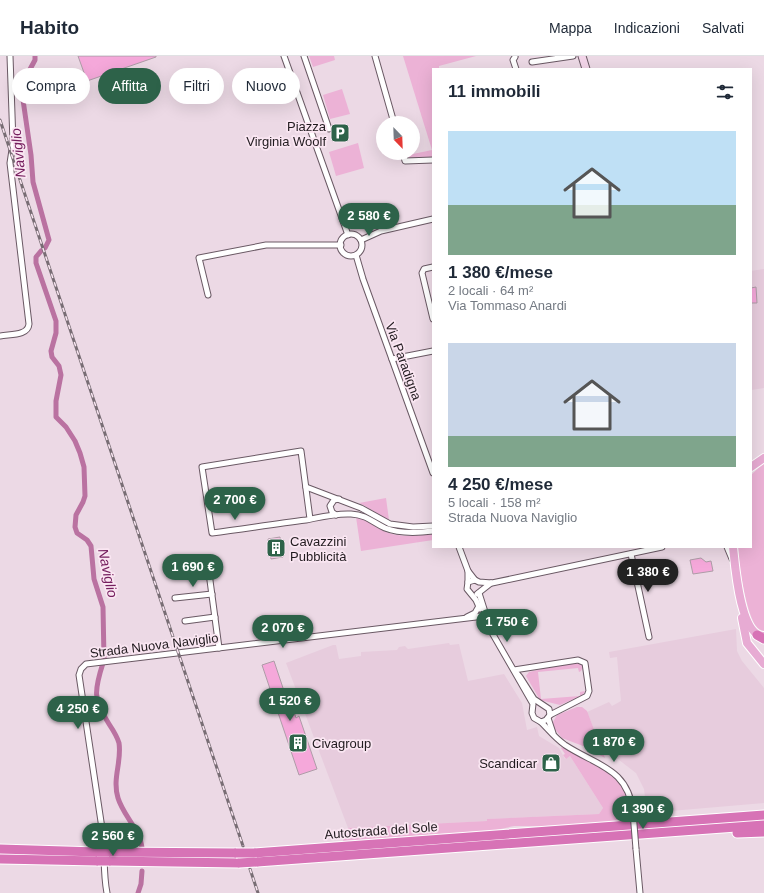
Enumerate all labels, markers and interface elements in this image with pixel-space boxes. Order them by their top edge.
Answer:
text: Habito [20,17,79,38]
text: Mappa [549,20,592,36]
text: Indicazioni [614,20,680,36]
text: Salvati [702,20,744,36]
chip: Compra [12,68,90,104]
chip: Affitta [98,68,161,104]
chip: Filtri [169,68,224,104]
chip: Nuovo [232,68,300,104]
icon: filters [714,81,736,103]
text: 11 immobili [448,82,541,101]
north arrow [376,116,420,160]
map controls [376,116,420,160]
place label: Piazza Virginia Woolf [246,119,327,149]
parking icon: Piazza Virginia Woolf [329,122,351,144]
water label: Naviglio [7,127,29,179]
icon: home [556,157,628,229]
pin: 2 580 € [332,203,406,237]
text: 2 580 € [347,208,391,223]
text: 1 380 €/mese [448,263,553,282]
text: 2 locali · 64 m² [448,283,533,298]
text: Via Tommaso Anardi [448,298,567,313]
street label: Via Paradigna [383,320,425,403]
icon: home [556,369,628,441]
text: 4 250 €/mese [448,475,553,494]
pin: 2 700 € [198,487,272,521]
text: 2 700 € [213,492,257,507]
text: 5 locali · 158 m² [448,495,540,510]
text: Strada Nuova Naviglio [448,510,577,525]
place label: Cavazzini Pubblicità [290,534,347,564]
building icon: Cavazzini Pubblicità [265,537,287,559]
water label: Naviglio [95,547,121,599]
pin: 1 690 € [156,554,230,588]
text: 1 690 € [171,559,215,574]
pin: 1 380 € [611,559,685,593]
text: 1 380 € [626,564,670,579]
pin: 1 750 € [470,609,544,643]
text: 1 750 € [485,614,529,629]
pin: 2 070 € [246,615,320,649]
text: 2 070 € [261,620,305,635]
street label: Strada Nuova Naviglio [89,630,219,661]
pin: 1 520 € [253,688,327,722]
text: 1 520 € [268,693,312,708]
pin: 4 250 € [41,696,115,730]
text: 4 250 € [56,701,100,716]
pin: 1 870 € [577,729,651,763]
building icon: Civagroup [287,732,309,754]
text: 1 870 € [592,734,636,749]
place label: Civagroup [312,736,371,751]
shop icon: Scandicar [540,752,562,774]
place label: Scandicar [479,756,538,771]
pin: 1 390 € [606,796,680,830]
text: 1 390 € [621,801,665,816]
street label: Autostrada del Sole [324,819,438,842]
pin: 2 560 € [76,823,150,857]
text: 2 560 € [91,828,135,843]

